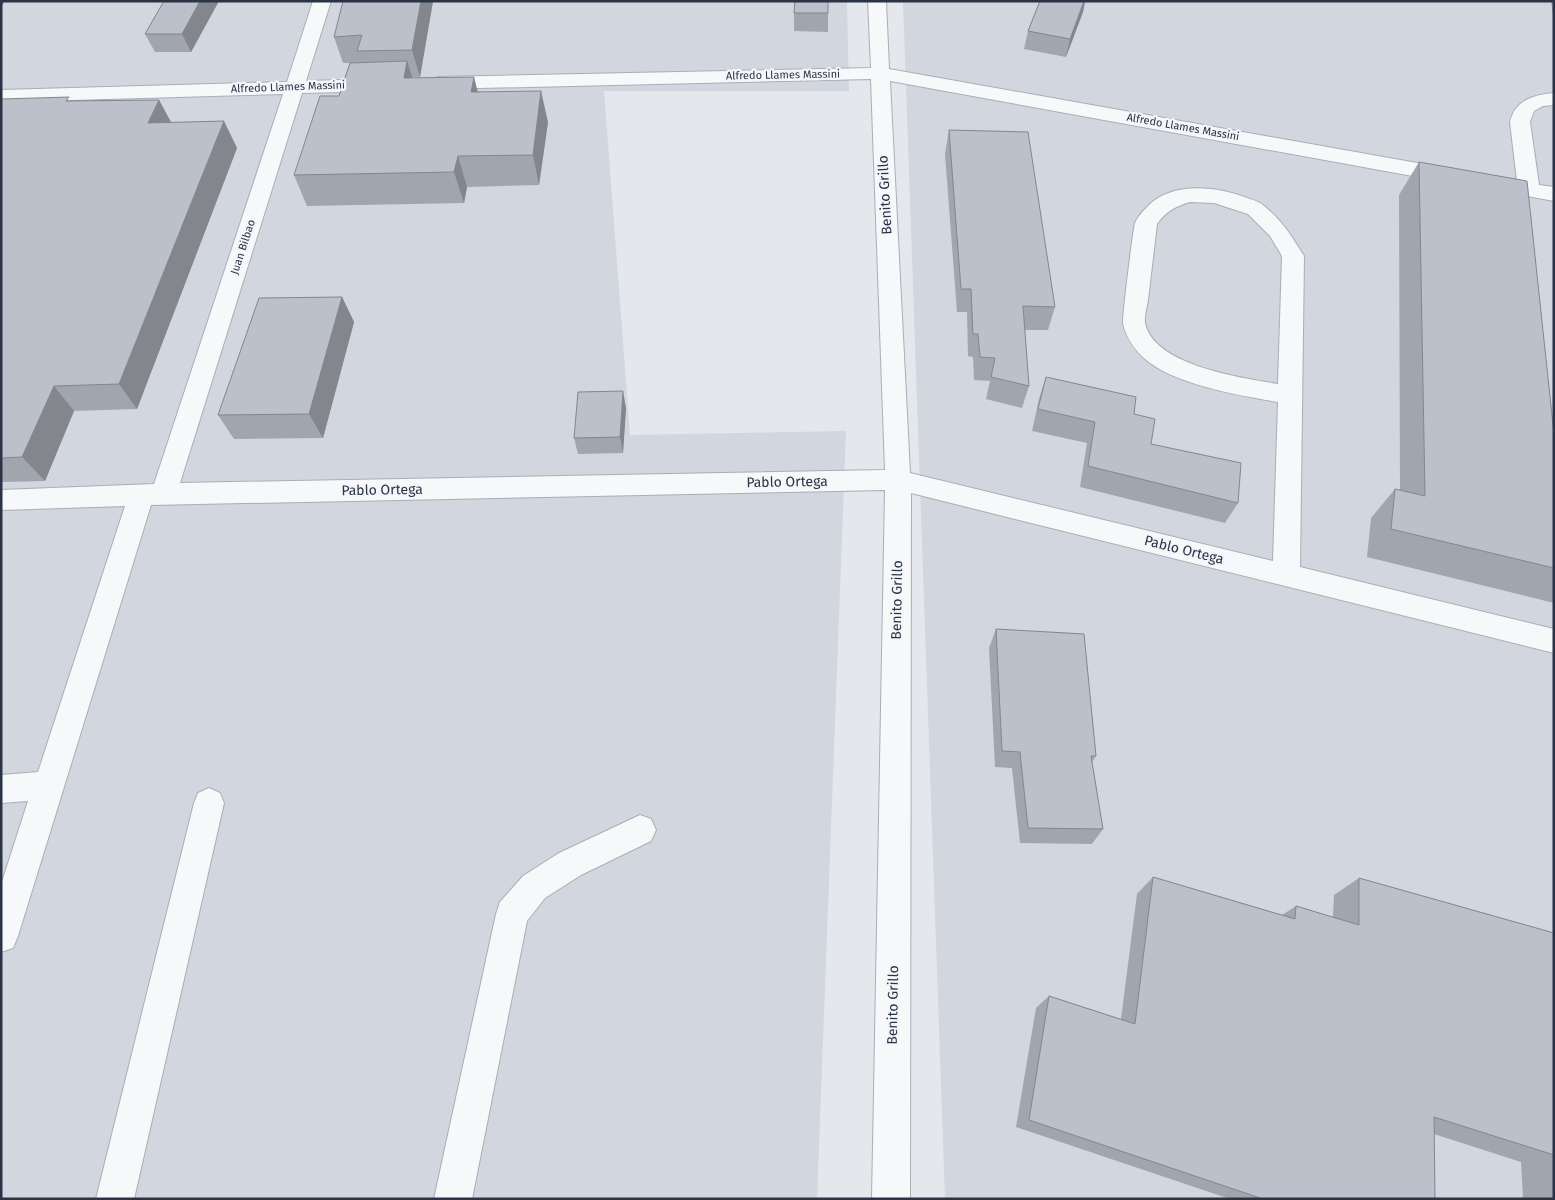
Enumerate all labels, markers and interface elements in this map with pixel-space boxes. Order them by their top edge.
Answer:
street label: Alfredo Llames Massini [726,68,840,82]
street label: Alfredo Llames Massini [231,79,345,95]
street label: Alfredo Llames Massini [1126,111,1240,143]
street label: Benito Grillo [874,155,896,235]
street label: Juan Bilbao [228,218,258,276]
street label: Pablo Ortega [746,473,828,491]
street label: Pablo Ortega [341,481,423,499]
street label: Pablo Ortega [1142,532,1226,568]
street label: Benito Grillo [888,560,906,640]
street label: Benito Grillo [884,965,902,1045]

